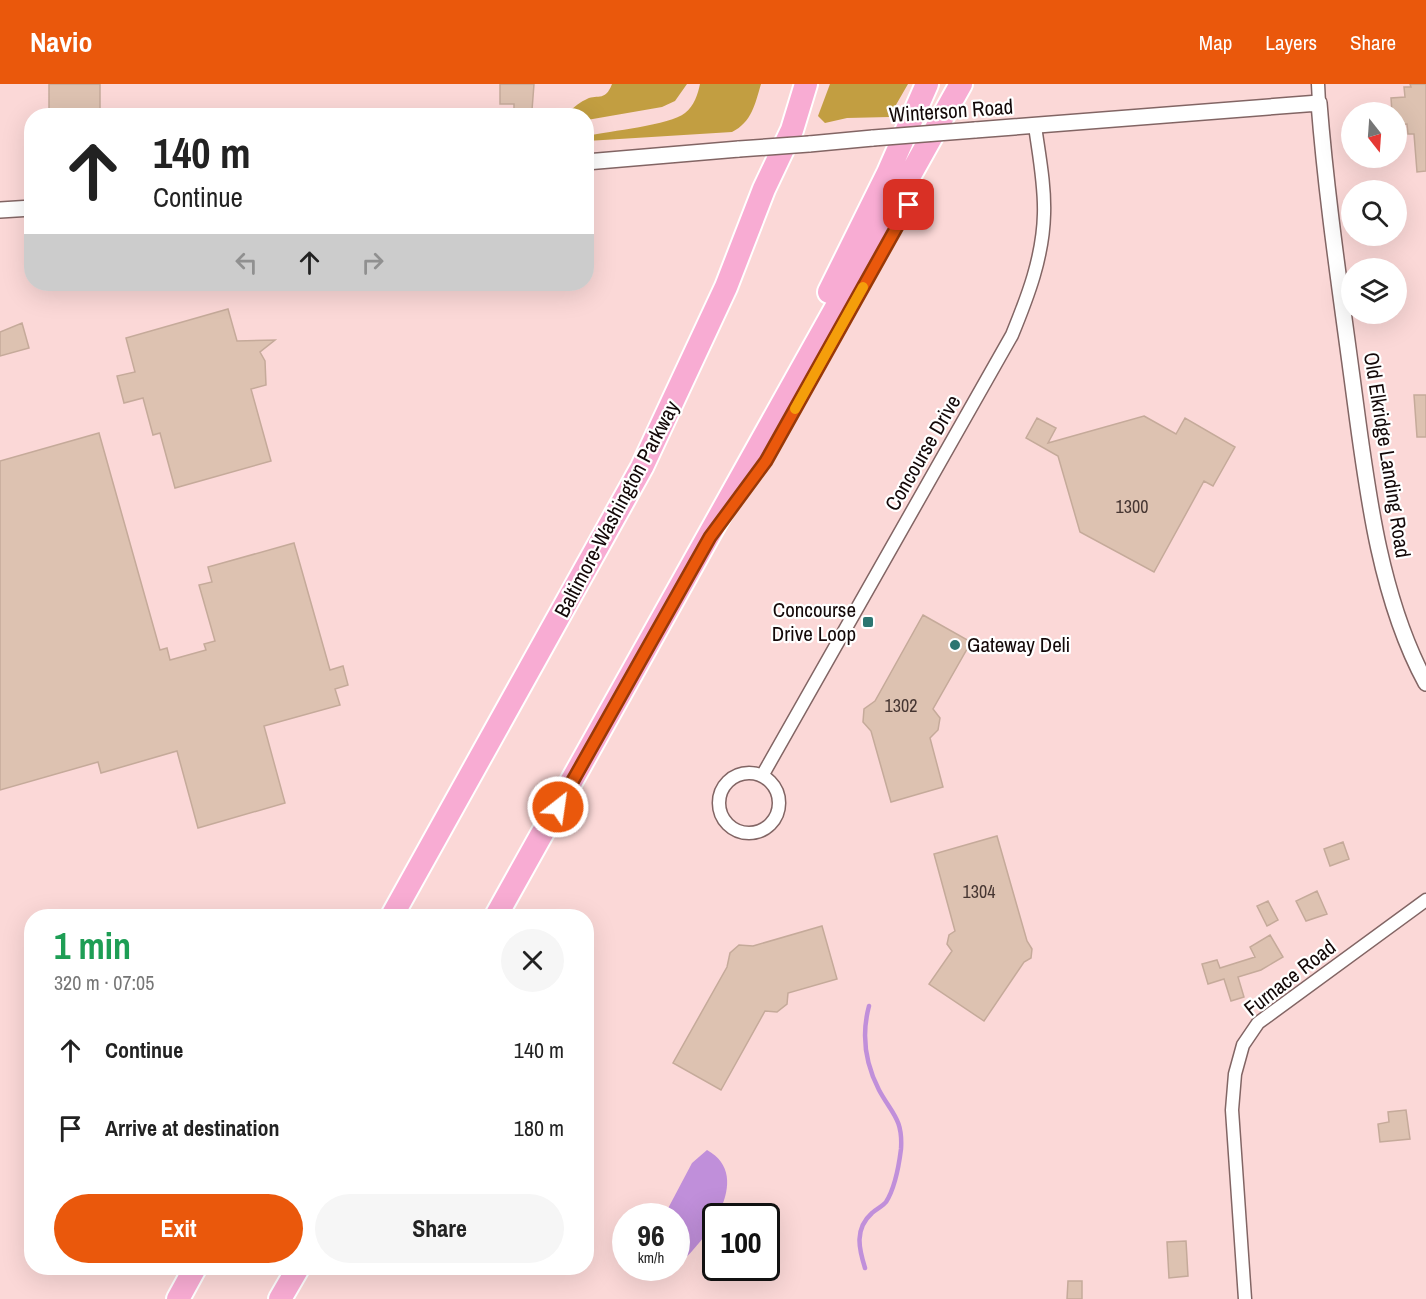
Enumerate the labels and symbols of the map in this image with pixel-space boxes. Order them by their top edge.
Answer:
street label: Winterson Road [888,92,1014,129]
north arrow [1341,102,1407,168]
pin [883,179,934,230]
street label: Old Elkridge Landing Road [1357,350,1418,560]
street label: Concourse Drive [878,390,967,516]
street label: Baltimore-Washington Parkway [547,395,686,622]
house number: 1300 [1116,494,1148,519]
place label: Concourse Drive Loop [772,595,856,648]
marker: Concourse Drive Loop [861,615,875,629]
place label: Gateway Deli [967,630,1070,659]
marker: Gateway Deli [948,638,962,652]
house number: 1302 [885,693,917,718]
position arrow [526,775,590,839]
house number: 1304 [963,879,995,904]
street label: Furnace Road [1238,933,1342,1023]
speed limit sign: 100 [702,1203,780,1281]

